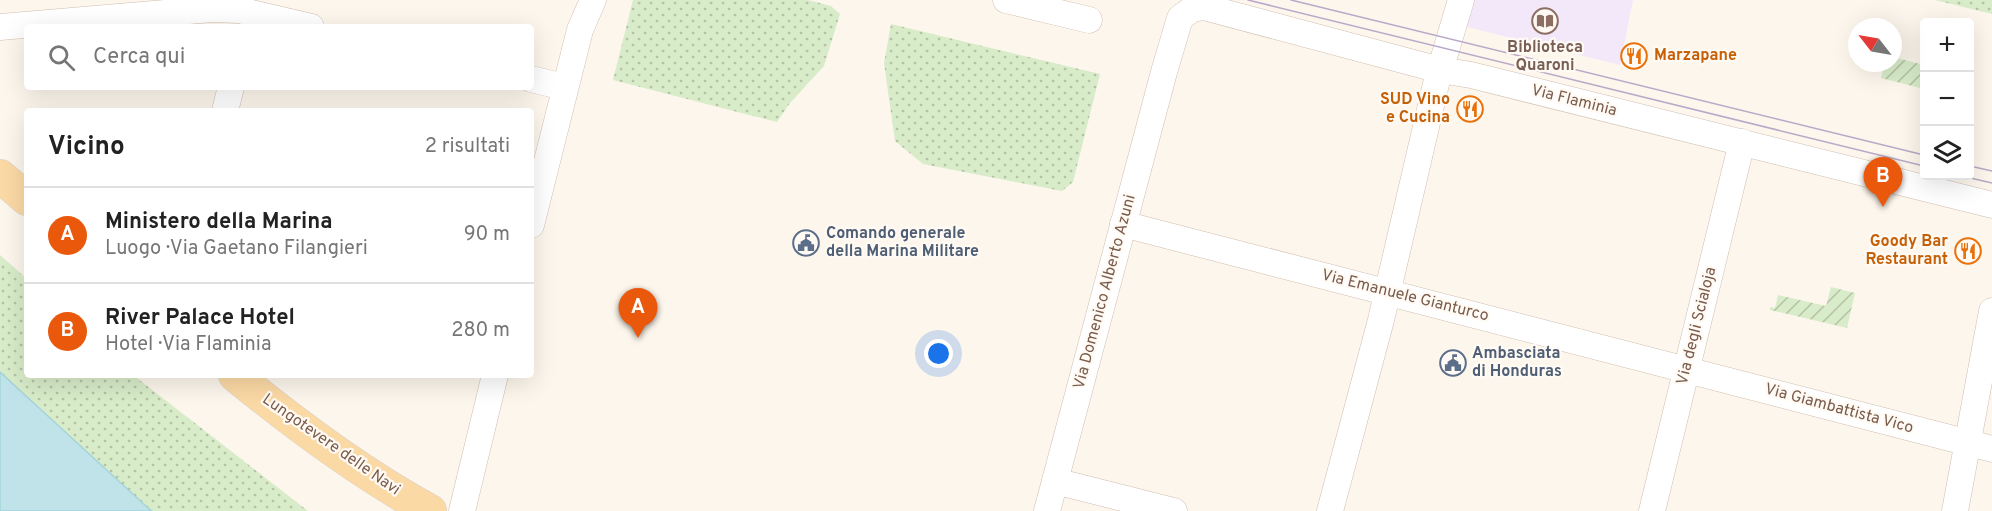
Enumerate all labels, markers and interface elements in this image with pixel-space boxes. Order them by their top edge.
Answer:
library icon: Biblioteca Quaroni [1530,6,1560,36]
north arrow [1848,18,1902,72]
map controls [1920,18,1974,180]
button: + [1920,18,1974,72]
search box [24,24,534,90]
place label: Biblioteca Quaroni [1507,38,1583,76]
icon: search [45,41,78,74]
restaurant icon: Marzapane [1619,41,1649,71]
text: Cerca qui [93,44,185,71]
place label: Marzapane [1654,46,1737,66]
button: − [1920,72,1974,126]
street label: Via Flaminia [1529,81,1619,121]
place label: SUD Vino e Cucina [1380,90,1450,128]
restaurant icon: SUD Vino e Cucina [1455,94,1485,124]
button: layers [1920,126,1974,180]
text: Vicino [48,131,125,164]
text: 2 risultati [425,134,510,160]
pin: B [1864,158,1902,207]
street label: Via Domenico Alberto Azuni [1069,192,1141,392]
text: Ministero della Marina [105,209,333,236]
text: A [60,222,75,248]
text: 90 m [464,222,510,248]
place label: Comando generale della Marina Militare [826,224,979,262]
public building icon: Comando generale della Marina Militare [791,228,821,258]
place label: Goody Bar Restaurant [1865,232,1948,270]
text: Luogo · Via Gaetano Filangieri [105,236,368,262]
restaurant icon: Goody Bar Restaurant [1953,236,1983,266]
street label: Via degli Scialoja [1673,265,1721,387]
street label: Via Emanuele Gianturco [1319,266,1491,326]
pin: A [618,288,658,338]
text: River Palace Hotel [105,305,295,332]
text: B [61,318,74,344]
text: 280 m [451,318,510,344]
text: Hotel · Via Flaminia [105,332,271,358]
your location [924,339,953,368]
place label: Ambasciata di Honduras [1472,344,1562,382]
public building icon: Ambasciata di Honduras [1438,348,1468,378]
street label: Via Giambattista Vico [1762,380,1916,439]
street label: Lungotevere delle Navi [258,390,404,500]

